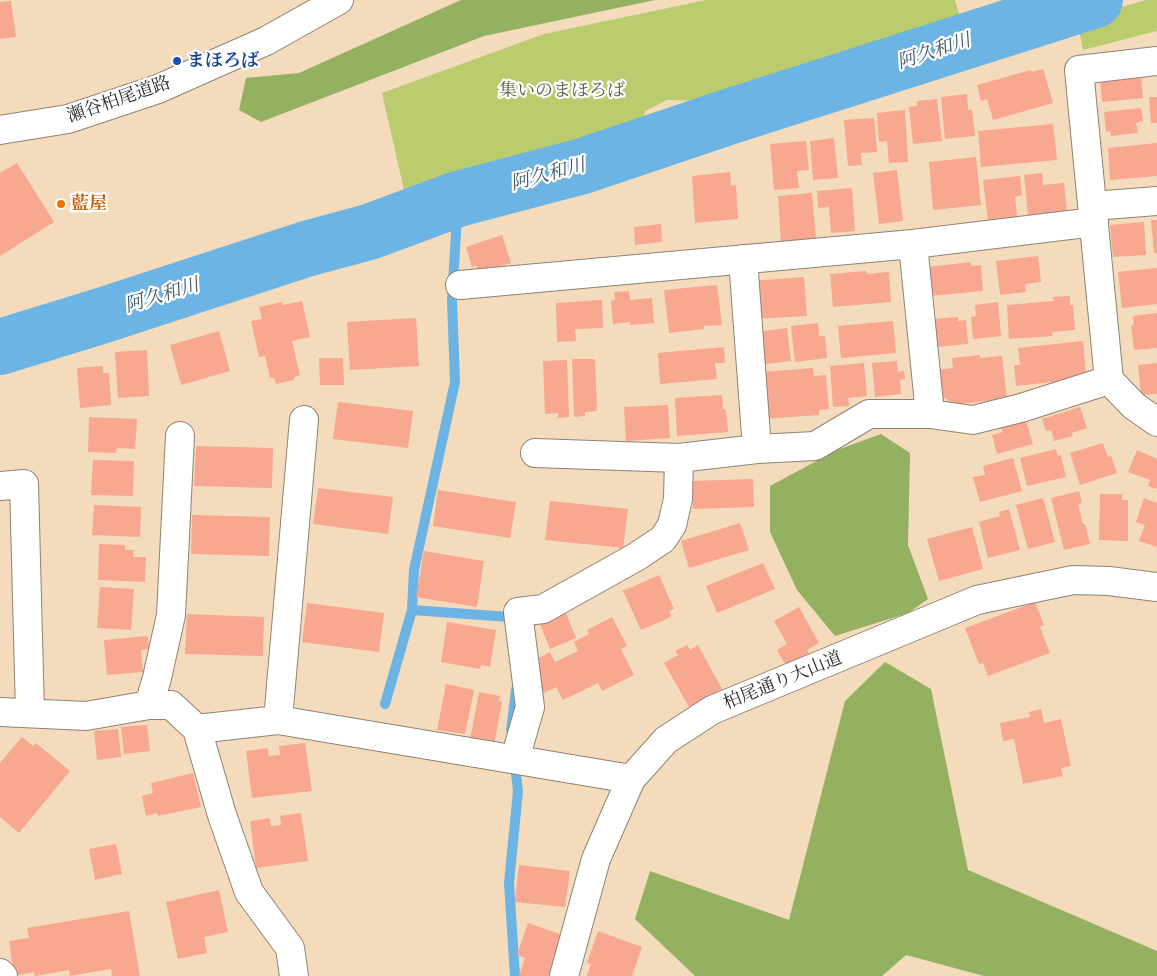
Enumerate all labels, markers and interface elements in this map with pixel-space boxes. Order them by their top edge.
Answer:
water label: 阿久和川 [894,29,974,75]
place label: まほろば [187,50,259,72]
marker: まほろば [171,55,183,67]
street label: 瀬谷柏尾道路 [64,72,174,128]
park label: 集いのまほろば [499,80,625,102]
water label: 阿久和川 [508,154,588,196]
place label: 藍屋 [71,193,107,215]
marker: 藍屋 [55,198,67,210]
water label: 阿久和川 [122,274,202,318]
street label: 柏尾通り大山道 [721,647,845,715]

